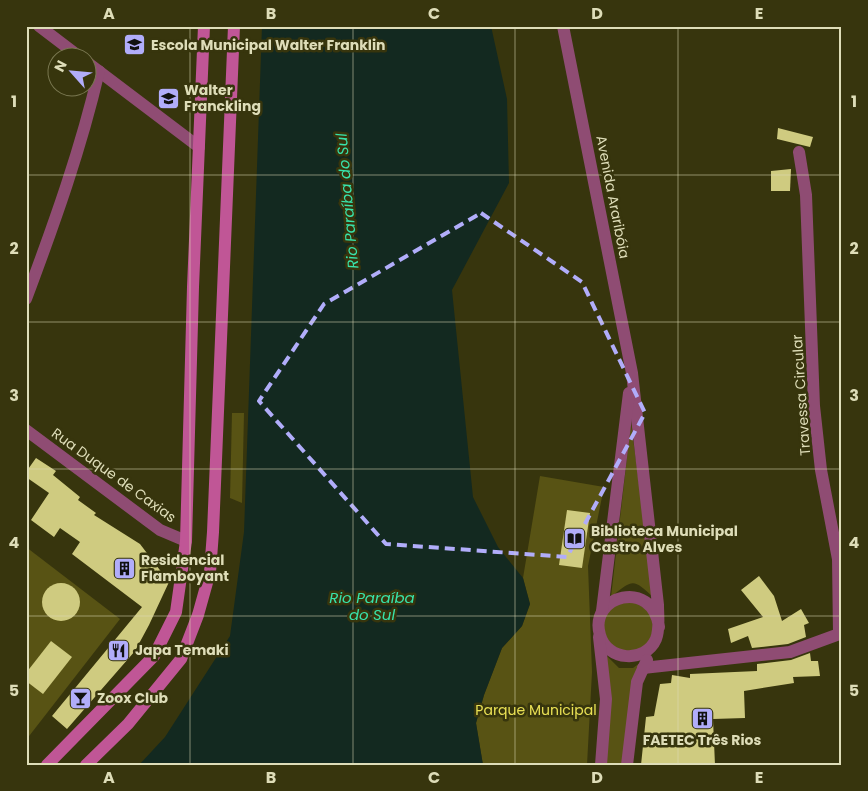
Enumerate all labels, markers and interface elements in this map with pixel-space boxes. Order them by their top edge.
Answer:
text: A [103,2,115,25]
text: B [266,2,276,25]
text: C [428,2,440,25]
text: D [591,2,603,25]
text: E [755,2,763,25]
school or university icon: Escola Municipal Walter Franklin [123,33,147,57]
place label: Escola Municipal Walter Franklin [151,35,386,55]
north arrow [48,48,98,98]
text: N [49,57,72,75]
place label: Walter Franckling [184,80,261,116]
school or university icon: Walter Franckling [156,86,180,110]
text: 1 [11,90,17,113]
text: 1 [851,90,857,113]
water label: Rio Paraíba do Sul [331,132,363,270]
street label: Avenida Araribóia [591,134,635,260]
text: 2 [9,237,19,260]
text: 2 [849,237,859,260]
street label: Travessa Circular [787,334,815,456]
text: 3 [9,384,19,407]
text: 3 [849,384,859,407]
street label: Rua Duque de Caxias [48,423,180,527]
place label: Biblioteca Municipal Castro Alves [591,521,738,557]
library icon: Biblioteca Municipal Castro Alves [563,527,587,551]
text: 4 [9,531,20,554]
text: 4 [849,531,860,554]
place label: Residencial Flamboyant [141,550,229,586]
building icon: Residencial Flamboyant [113,556,137,580]
water label: Rio Paraíba do Sul [329,587,415,625]
restaurant icon: Japa Temaki [107,638,131,662]
place label: Japa Temaki [135,640,229,660]
text: 5 [9,679,19,702]
text: 5 [849,679,859,702]
bar icon: Zoox Club [69,686,93,710]
place label: Zoox Club [97,688,169,708]
park label: Parque Municipal [475,700,597,720]
building icon: FAETEC Três Rios [690,706,714,730]
place label: FAETEC Três Rios [643,730,762,750]
text: A [103,766,115,789]
text: B [266,766,276,789]
text: C [428,766,440,789]
text: D [591,766,603,789]
text: E [755,766,763,789]

